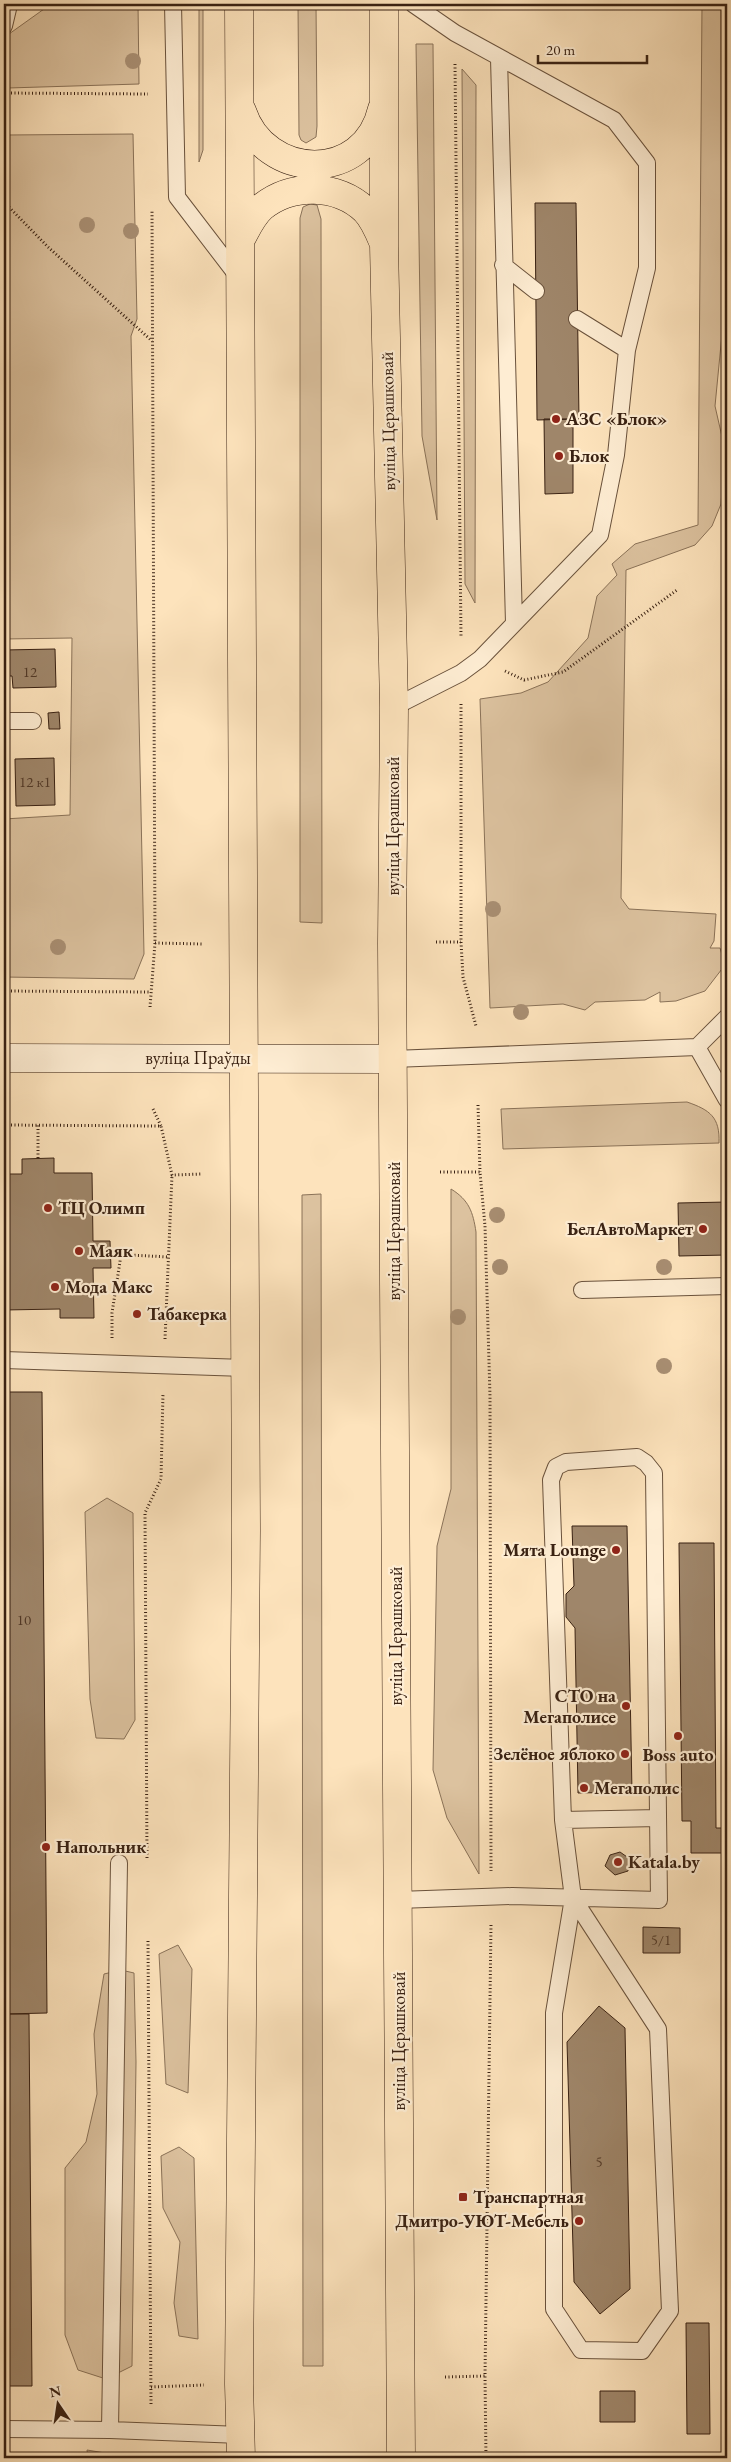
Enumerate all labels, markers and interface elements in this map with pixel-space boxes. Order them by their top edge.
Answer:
scale bar [538,32,647,64]
text: 20 m [546,40,575,59]
street label: вуліца Церашковай [375,351,400,491]
place label: АЗС «Блок» [565,407,667,430]
marker: АЗС «Блок» [550,413,562,425]
place label: Блок [569,444,609,467]
marker: Блок [553,450,565,462]
house number: 12 [23,662,38,681]
street label: вуліца Церашковай [381,756,404,896]
house number: 12 к1 [19,772,51,791]
street label: вуліца Праўды [145,1046,251,1069]
street label: вуліца Церашковай [382,1161,405,1301]
place label: ТЦ Олимп [58,1196,145,1219]
marker: ТЦ Олимп [42,1202,54,1214]
place label: БелАвтоМаркет [567,1217,693,1240]
marker: БелАвтоМаркет [697,1223,709,1235]
place label: Маяк [89,1239,133,1262]
marker: Маяк [73,1245,85,1257]
place label: Мода Макс [65,1275,153,1298]
marker: Мода Макс [49,1281,61,1293]
place label: Табакерка [147,1302,227,1325]
marker: Табакерка [131,1308,143,1320]
place label: Мята Lounge [503,1538,606,1561]
marker: Мята Lounge [610,1544,622,1556]
street label: вуліца Церашковай [384,1566,407,1706]
house number: 10 [17,1610,31,1629]
place label: СТО на Мегаполисе [523,1684,616,1728]
marker: СТО на Мегаполисе [620,1700,632,1712]
marker: Boss auto [672,1730,684,1742]
place label: Зелёное яблоко [493,1742,615,1765]
place label: Boss auto [642,1743,714,1766]
marker: Зелёное яблоко [619,1748,631,1760]
place label: Мегаполис [594,1776,680,1799]
marker: Мегаполис [578,1782,590,1794]
place label: Напольник [56,1835,146,1858]
marker: Напольник [40,1841,52,1853]
place label: Katala.by [628,1850,700,1873]
marker: Katala.by [612,1856,624,1868]
house number: 5/1 [651,1930,671,1949]
street label: вуліца Церашковай [387,1971,410,2111]
house number: 5 [595,2152,603,2171]
place label: Транспартная [473,2185,584,2208]
marker: Транспартная [457,2191,469,2203]
place label: Дмитро-УЮТ-Мебель [395,2209,569,2232]
marker: Дмитро-УЮТ-Мебель [573,2215,585,2227]
north arrow [32,2380,82,2430]
text: N [48,2381,63,2401]

